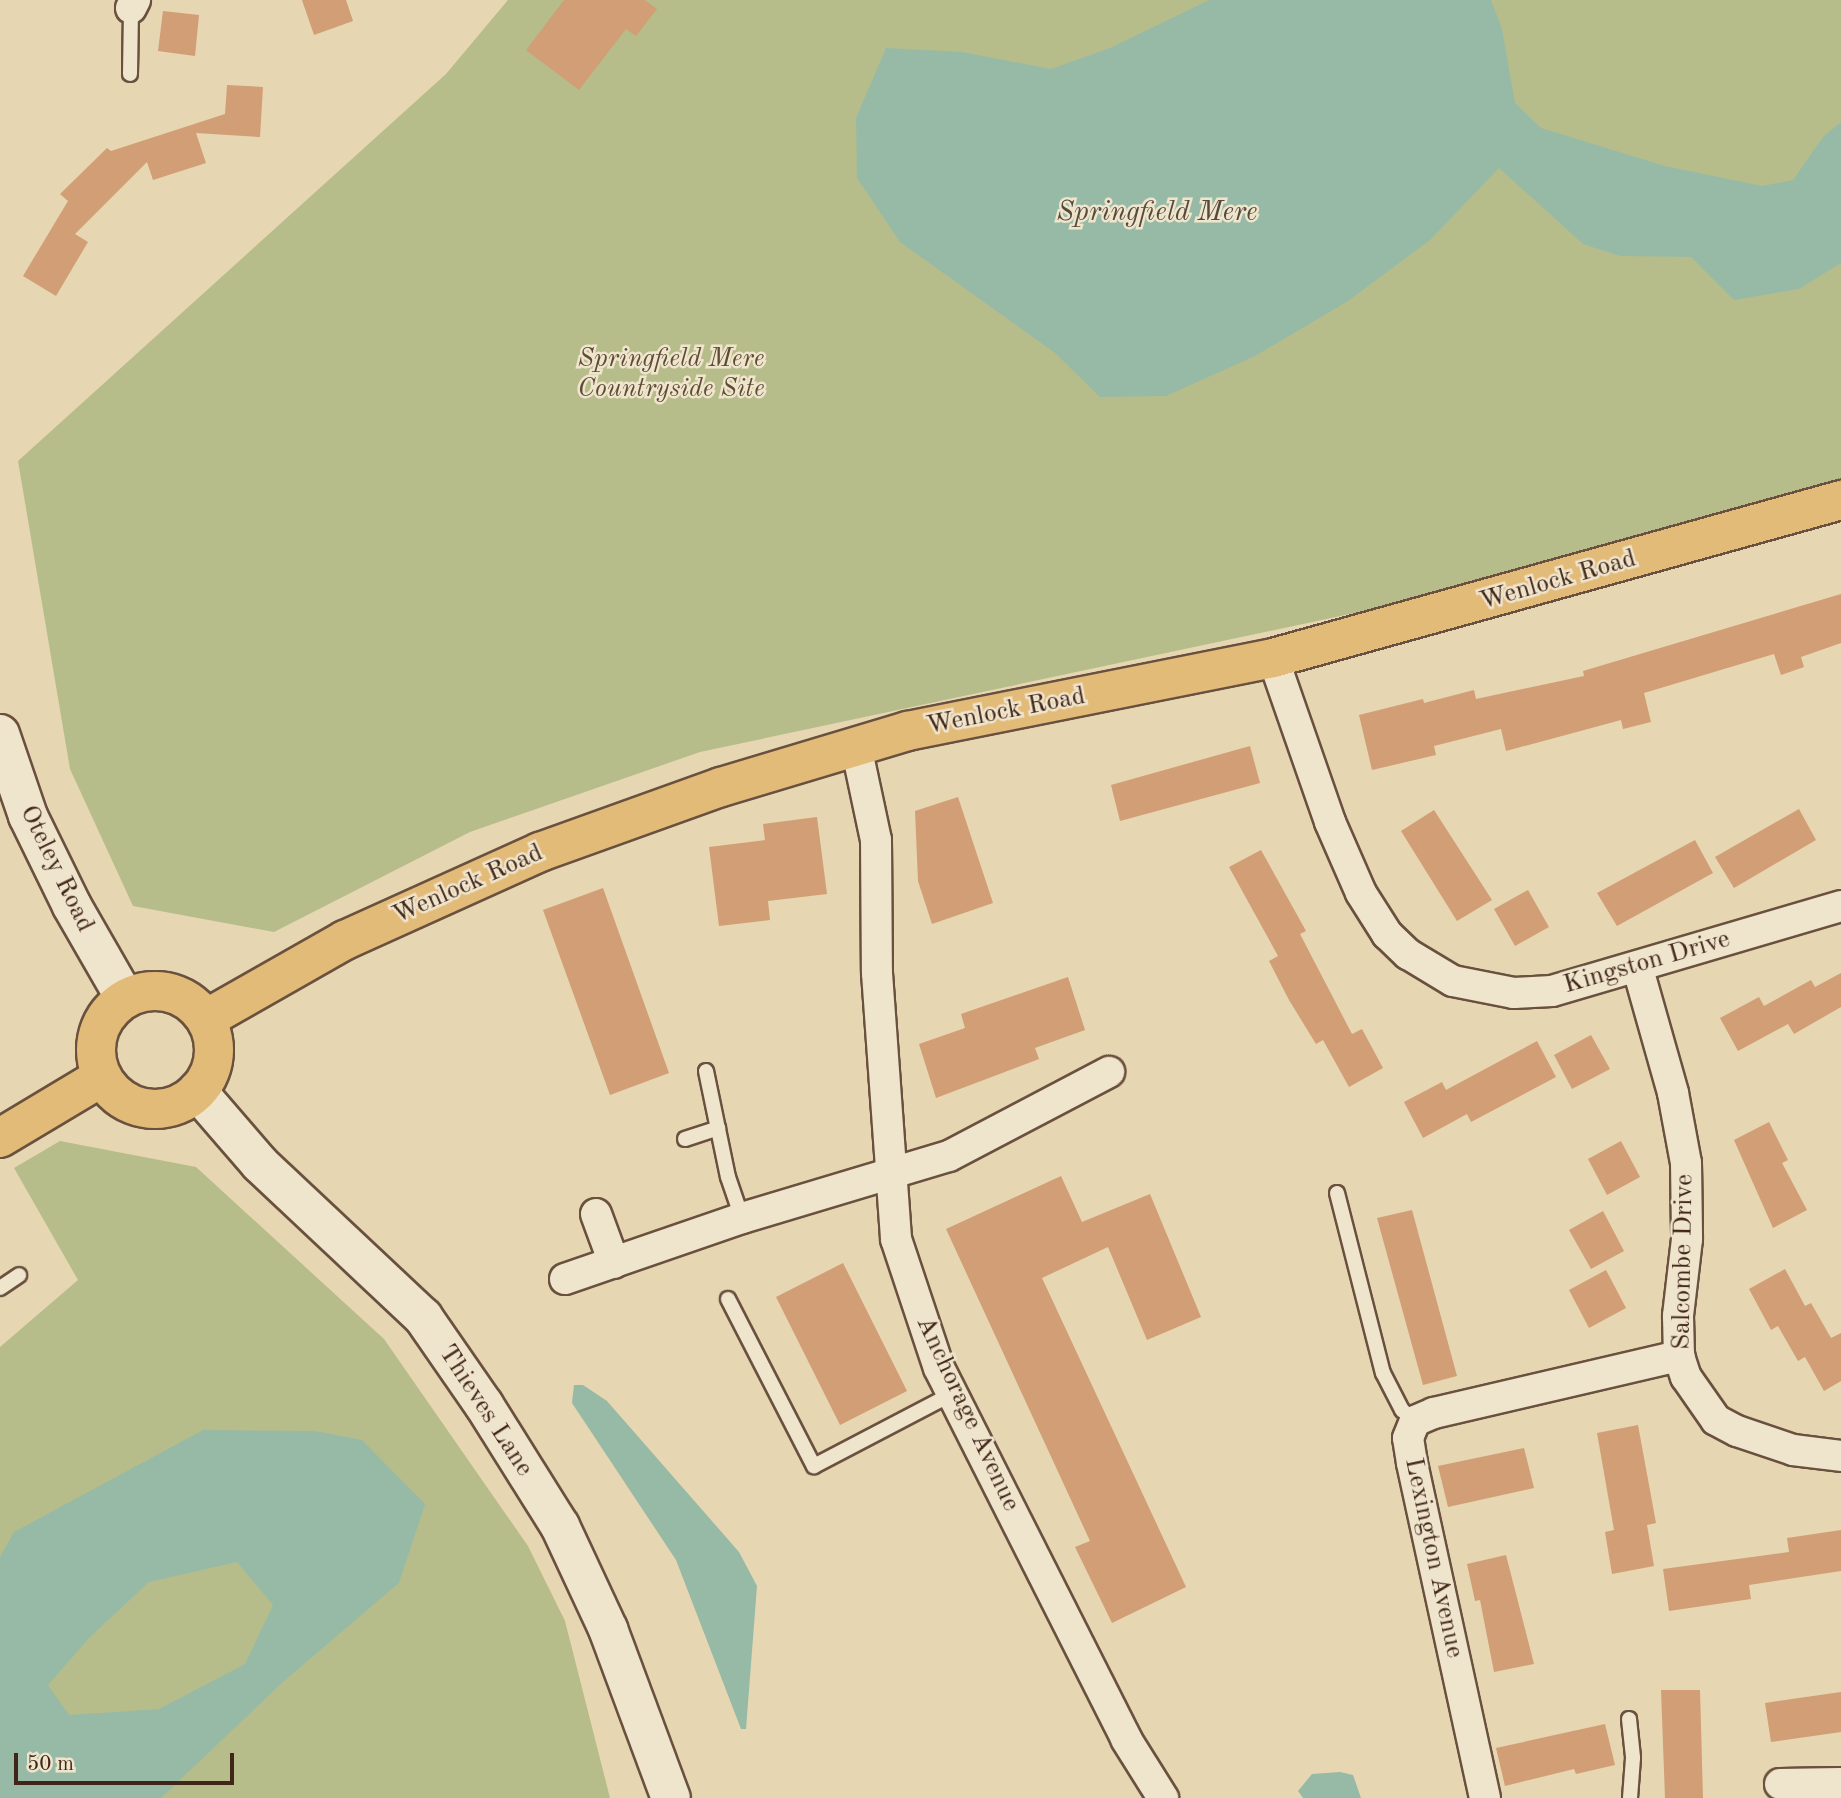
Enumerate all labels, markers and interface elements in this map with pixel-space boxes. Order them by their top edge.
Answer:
water label: Springfield Mere [1056,196,1258,230]
park label: Springfield Mere Countryside Site [577,344,765,406]
street label: Wenlock Road [1476,544,1640,618]
street label: Wenlock Road [924,681,1088,743]
street label: Oteley Road [12,800,100,938]
street label: Wenlock Road [388,838,548,932]
street label: Kingston Drive [1560,924,1734,1002]
street label: Salcombe Drive [1667,1174,1701,1350]
street label: Anchorage Avenue [908,1312,1026,1516]
street label: Thieves Lane [431,1339,539,1483]
street label: Lexington Avenue [1397,1455,1469,1661]
scale bar [18,1738,238,1782]
text: 50 m [27,1754,74,1775]

